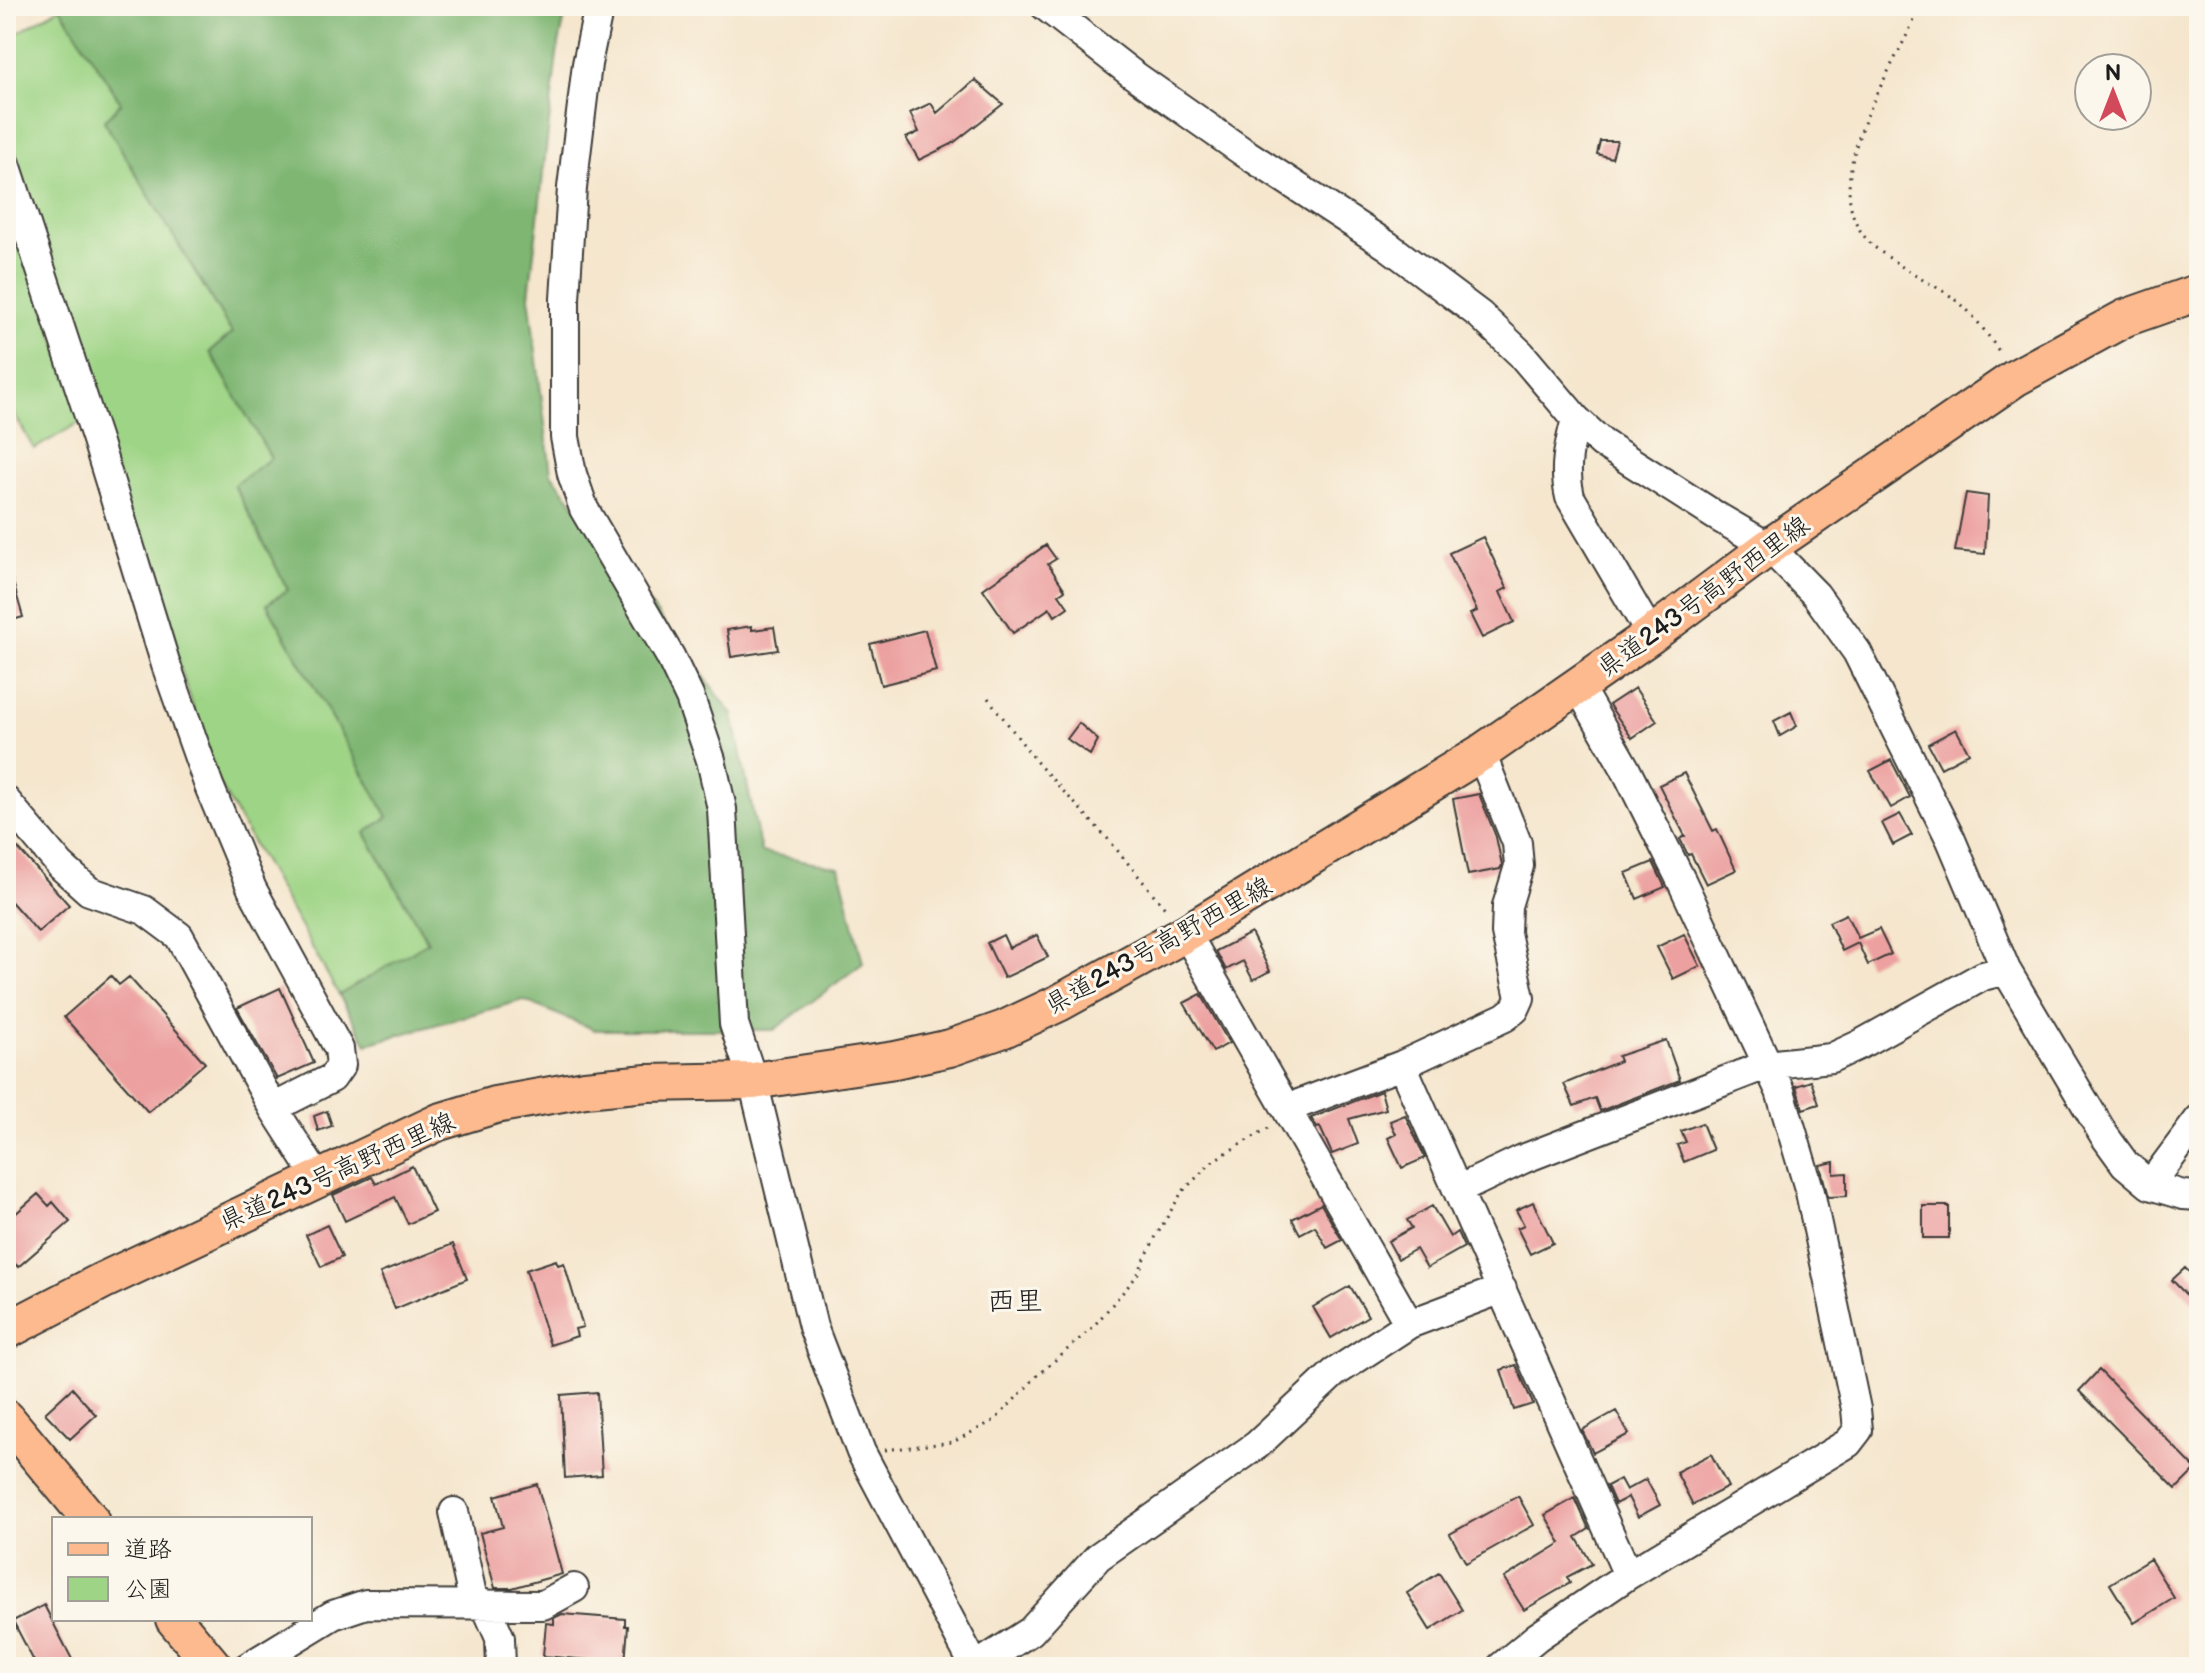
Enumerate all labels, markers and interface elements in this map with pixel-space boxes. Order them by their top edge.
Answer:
north arrow [2073,52,2153,132]
text: N [2105,60,2121,87]
street label: 県道243号高野西里線 [1592,510,1816,685]
street label: 県道243号高野西里線 [1040,871,1278,1022]
street label: 県道243号高野西里線 [215,1106,460,1238]
district label: 西里 [987,1285,1043,1318]
legend [52,1517,312,1621]
text: 道路 [124,1535,172,1564]
text: 公園 [124,1575,172,1604]

